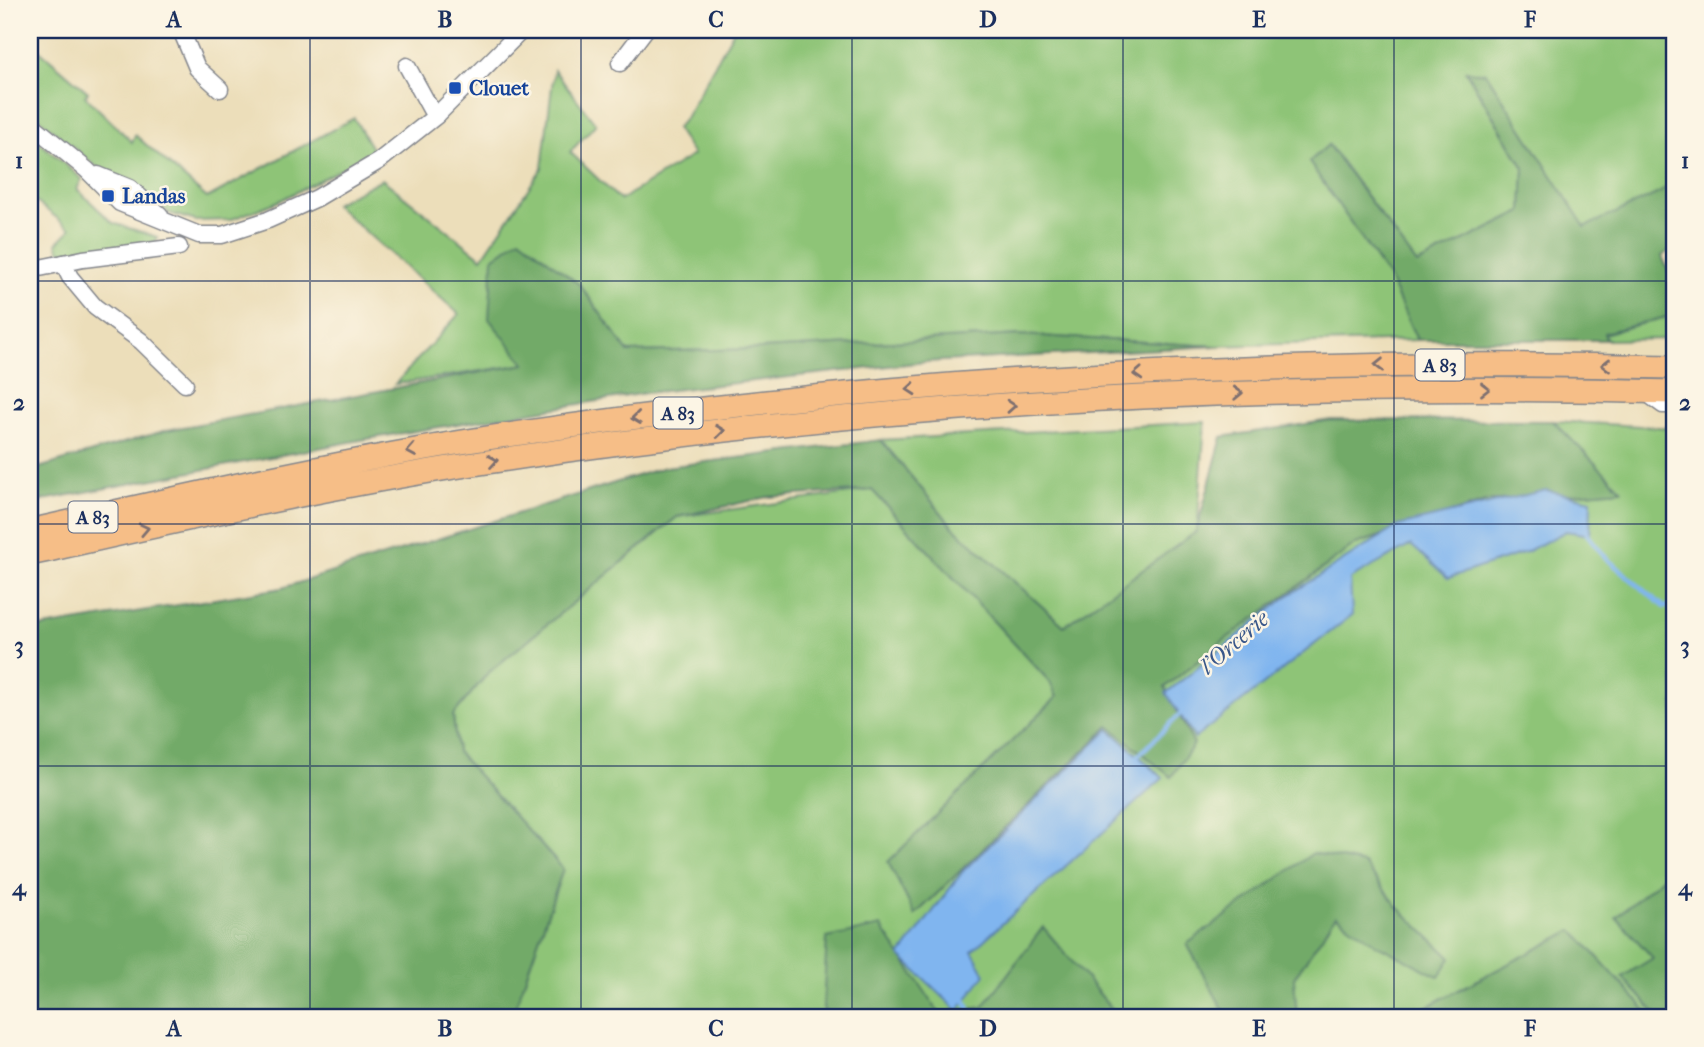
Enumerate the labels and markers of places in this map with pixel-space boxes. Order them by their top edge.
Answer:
place label: Clouet [469,76,529,100]
marker: Clouet [447,80,463,96]
place label: Landas [122,184,186,208]
marker: Landas [100,188,116,204]

